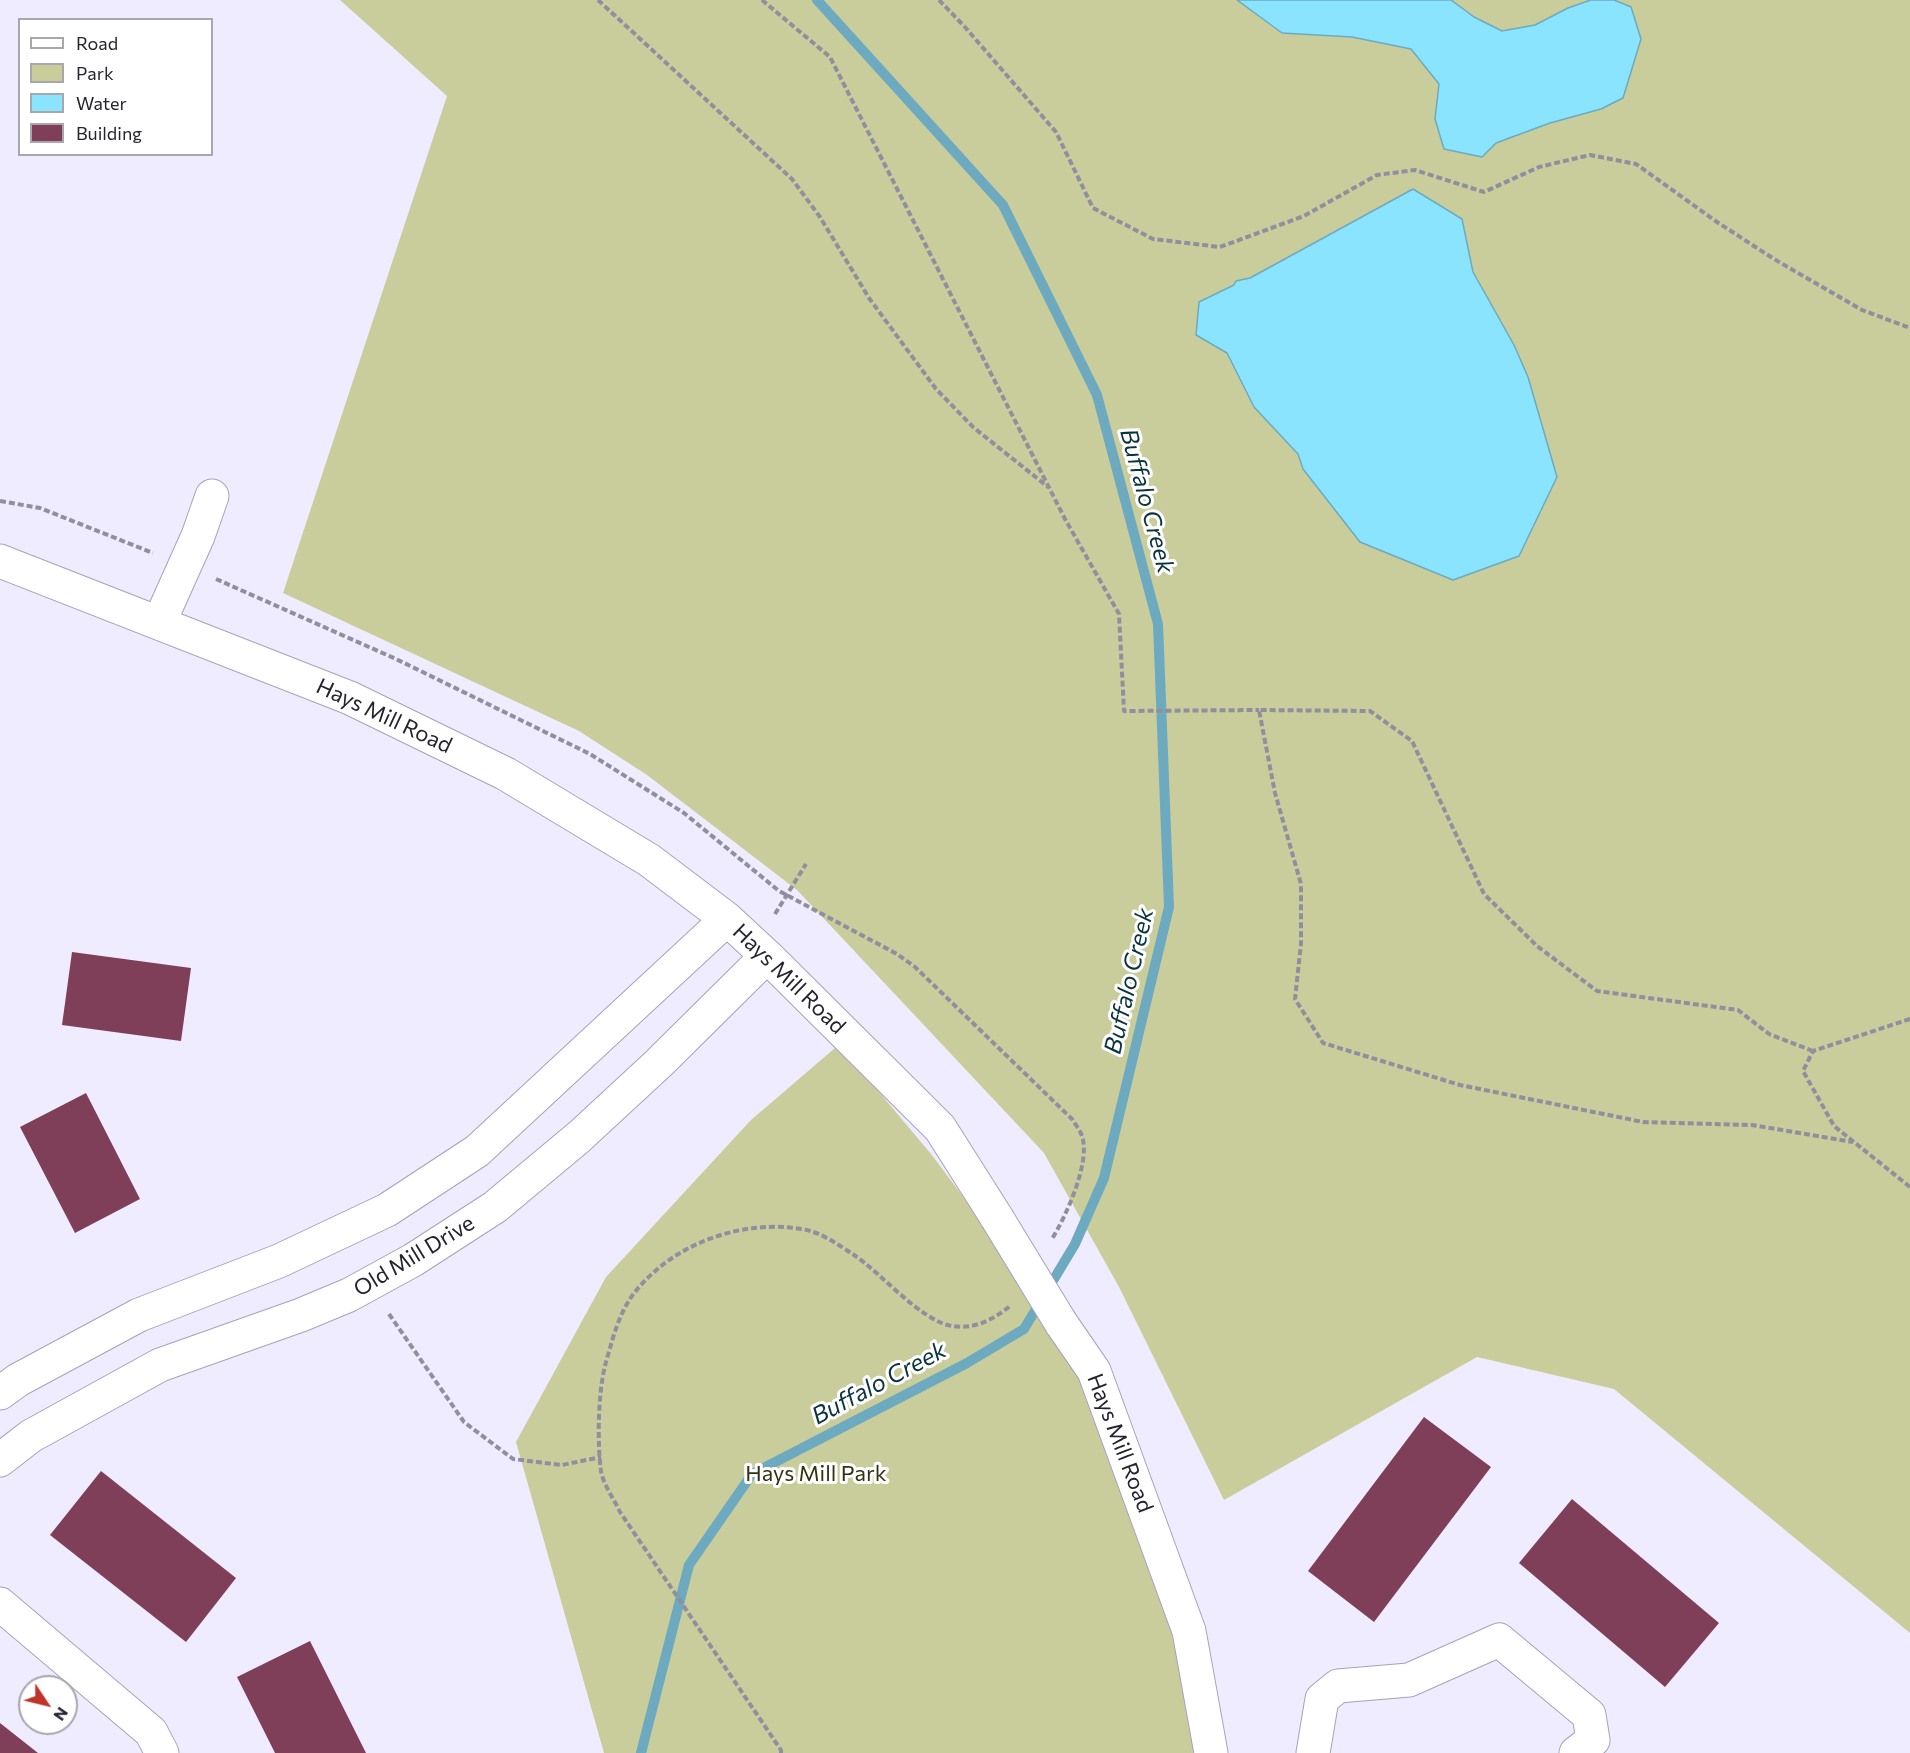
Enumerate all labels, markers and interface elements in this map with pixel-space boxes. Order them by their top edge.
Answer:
legend [18,18,213,156]
text: Road [76,32,118,54]
text: Park [76,62,114,84]
text: Water [76,92,127,114]
text: Building [76,122,142,144]
water label: Buffalo Creek [1114,426,1180,576]
street label: Hays Mill Road [312,673,456,759]
water label: Buffalo Creek [1098,905,1160,1057]
street label: Hays Mill Road [727,919,851,1039]
street label: Old Mill Drive [349,1210,479,1302]
water label: Buffalo Creek [807,1335,951,1431]
street label: Hays Mill Road [1081,1370,1159,1516]
park label: Hays Mill Park [745,1461,887,1487]
north arrow [18,1675,78,1735]
text: N [50,1704,73,1725]

